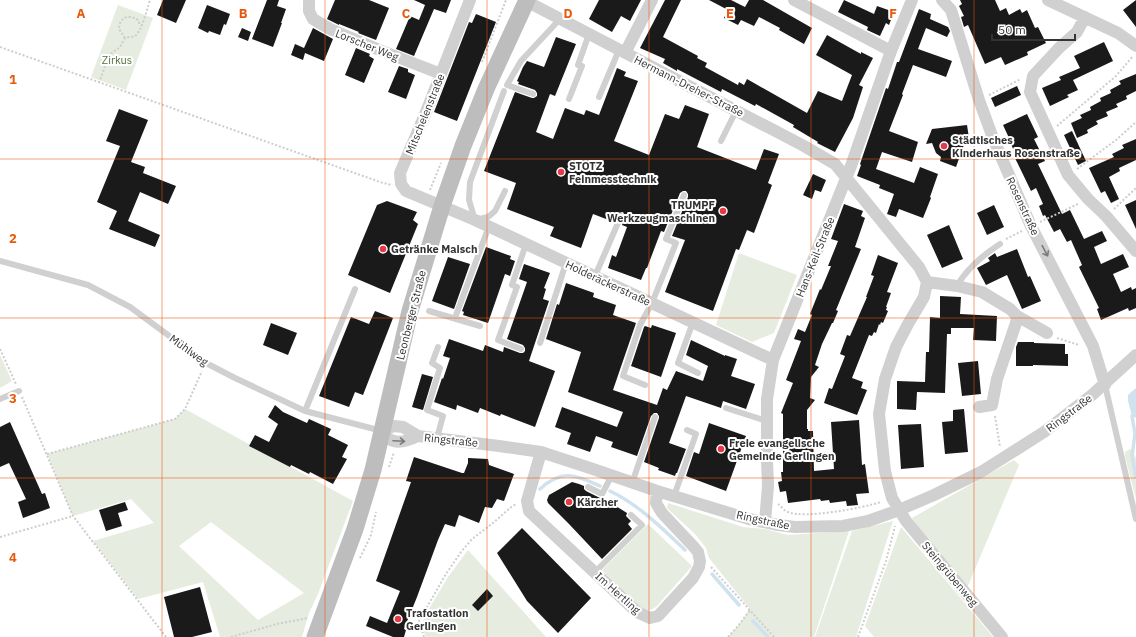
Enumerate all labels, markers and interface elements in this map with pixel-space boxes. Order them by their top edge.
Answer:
text: A [77,5,86,22]
text: B [239,5,248,22]
text: C [402,5,411,22]
text: D [563,5,573,22]
text: E [726,5,734,22]
text: F [889,5,897,22]
scale bar [992,16,1075,42]
text: 50 m [998,22,1026,37]
street label: Lorscher Weg [333,26,401,64]
street label: Hermann-Dreher-Straße [632,52,746,120]
park label: Zirkus [102,53,132,67]
text: 1 [9,71,17,88]
street label: Mitschelenstraße [402,71,448,157]
place label: Städtisches Kinderhaus Rosenstraße [952,133,1080,160]
marker: Städtisches Kinderhaus Rosenstraße [939,141,949,151]
place label: STOTZ Feinmesstechnik [569,159,657,186]
marker: STOTZ Feinmesstechnik [556,167,566,177]
street label: Rosenstraße [1003,175,1043,237]
place label: TRUMPF Werkzeugmaschinen [607,198,715,225]
marker: TRUMPF Werkzeugmaschinen [718,206,728,216]
street label: Hans-Keil-Straße [793,215,837,299]
text: 2 [9,230,17,247]
place label: Getränke Maisch [391,242,477,256]
marker: Getränke Maisch [378,244,388,254]
one-way arrow [1041,245,1049,257]
street label: Holderäckerstraße [563,257,653,309]
street label: Leonberger Straße [393,269,429,361]
street label: Mühlweg [167,331,211,369]
text: 3 [9,390,17,407]
street label: Ringstraße [1043,391,1095,435]
street label: Ringstraße [423,430,479,450]
place label: Freie evangelische Gemeinde Gerlingen [729,436,835,463]
one-way arrow [392,437,405,444]
marker: Freie evangelische Gemeinde Gerlingen [716,444,726,454]
place label: Kärcher [577,495,619,509]
marker: Kärcher [564,497,574,507]
street label: Ringstraße [735,508,791,532]
street label: Steingrübenweg [919,539,981,609]
text: 4 [9,549,17,566]
street label: Im Hertling [592,569,644,617]
place label: Trafostation Gerlingen [406,606,469,633]
marker: Trafostation Gerlingen [393,614,403,624]

